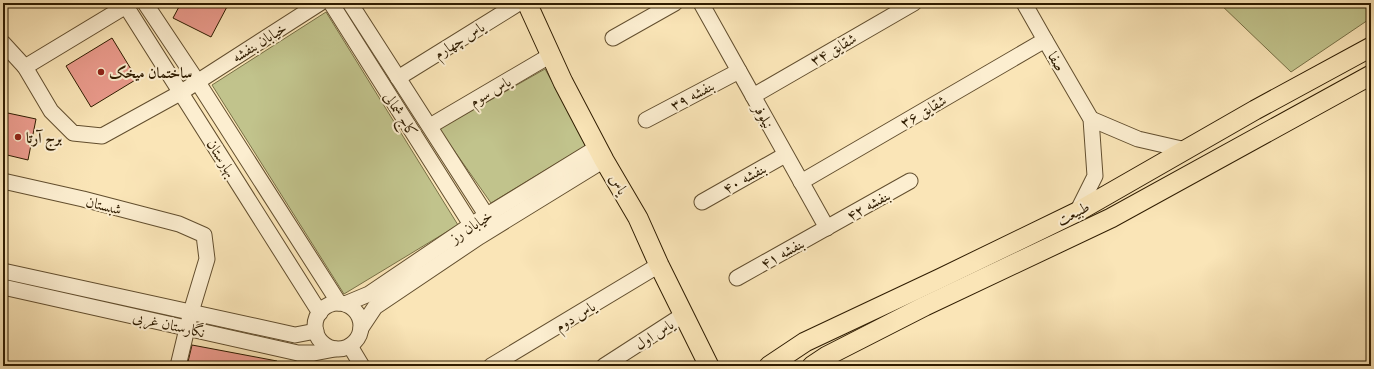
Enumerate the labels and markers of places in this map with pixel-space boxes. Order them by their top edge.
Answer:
place label: ساختمان میخک [109,62,192,83]
marker: ساختمان میخک [96,67,106,77]
place label: برج آرتا [26,127,62,152]
marker: برج آرتا [13,132,23,142]

